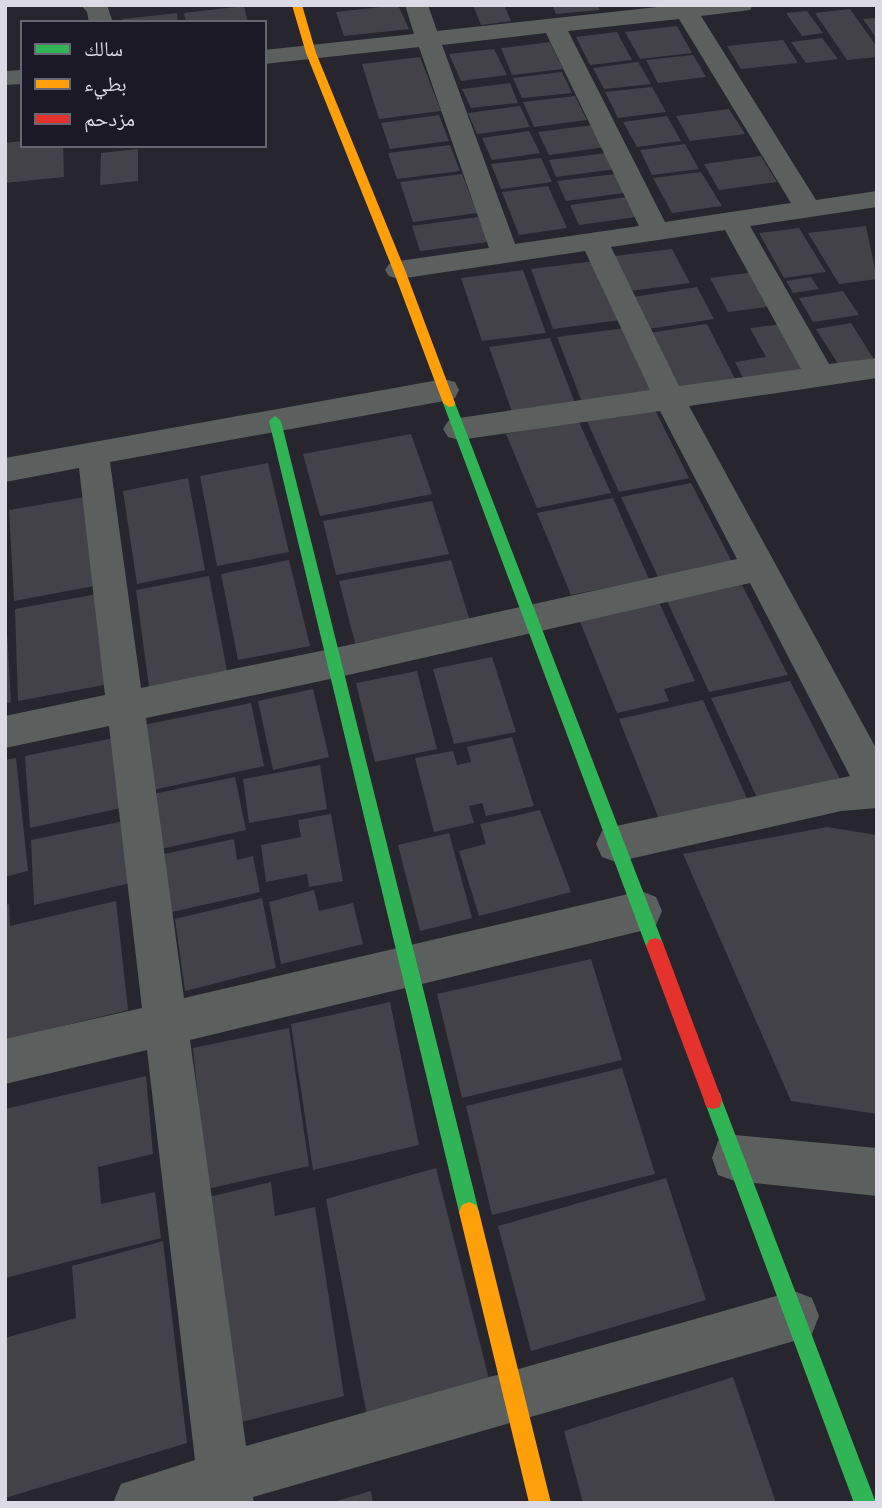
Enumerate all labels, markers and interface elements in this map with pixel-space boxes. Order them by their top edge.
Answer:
legend [21,21,266,147]
text: سالك [84,35,123,60]
text: بطيء [84,70,127,100]
text: مزدحم [84,105,135,133]

